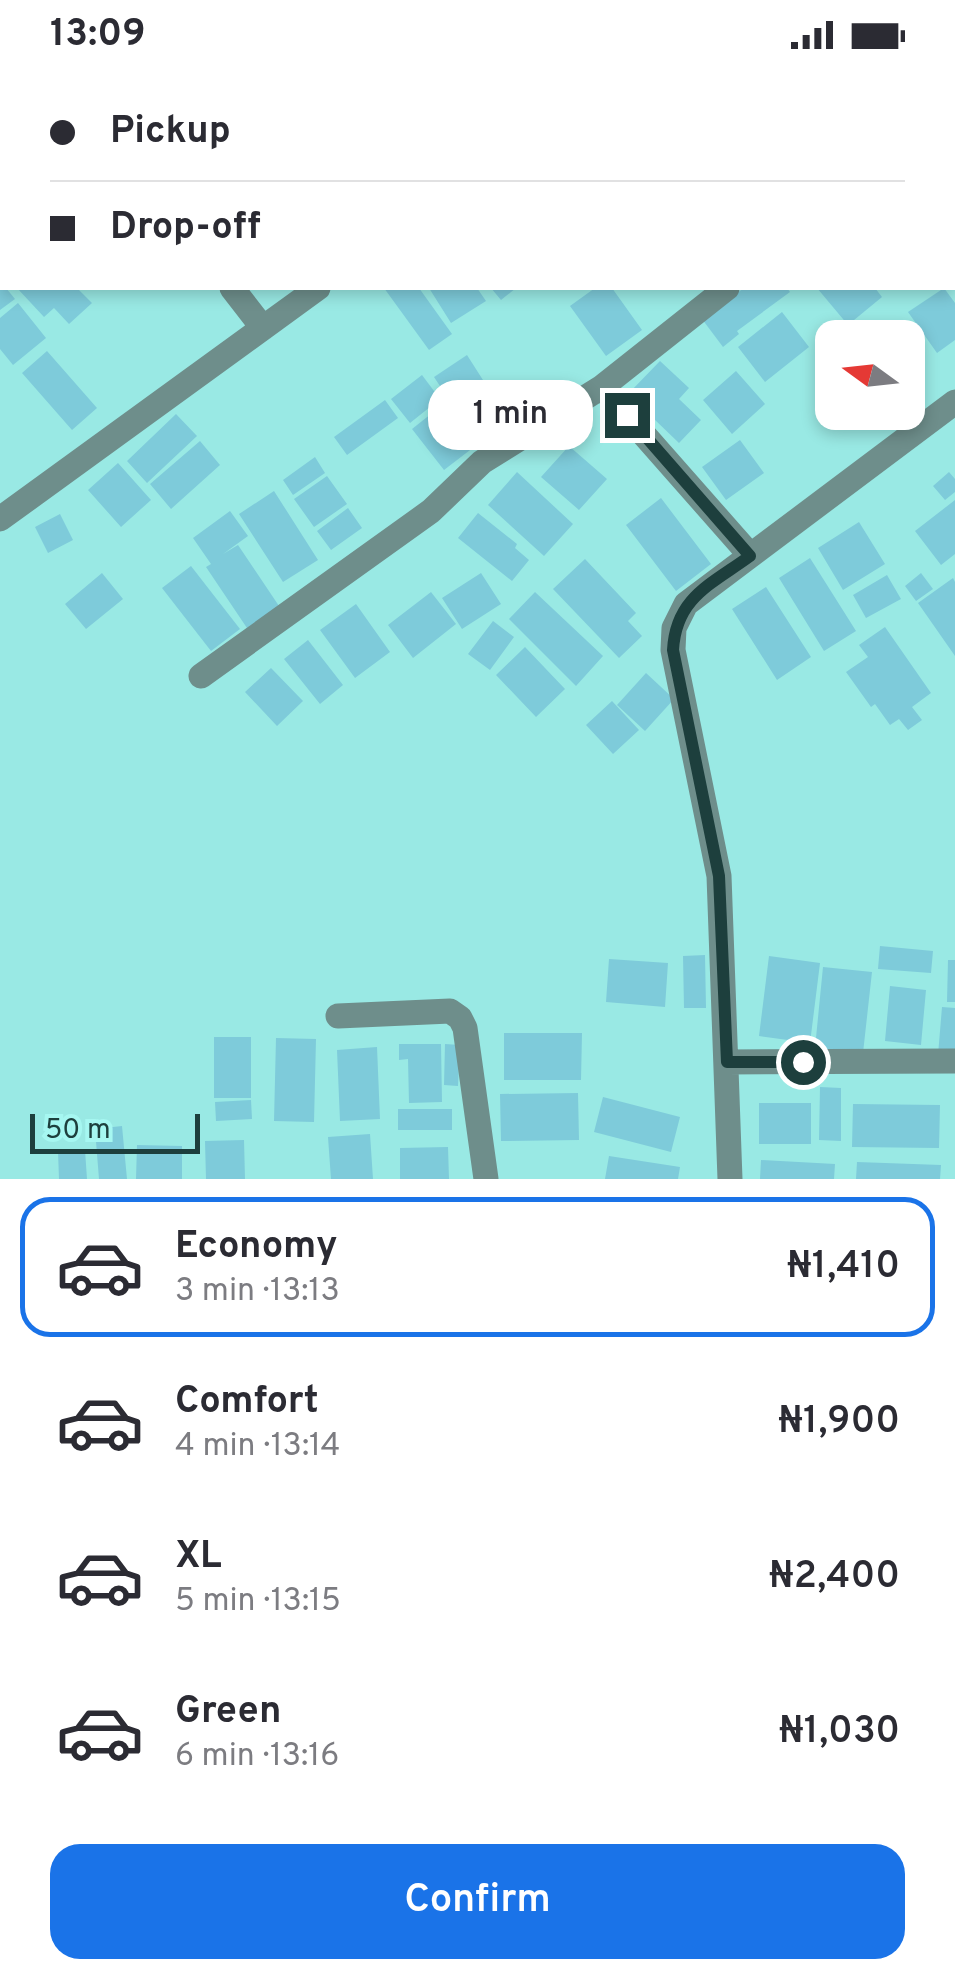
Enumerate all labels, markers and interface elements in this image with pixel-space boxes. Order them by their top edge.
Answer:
text: 13:09 [50,11,146,60]
text: Pickup [110,108,231,157]
text: Drop-off [110,204,261,253]
north arrow [815,320,925,430]
map controls [815,320,925,430]
callout: 1 min [427,380,592,450]
route end [605,393,650,438]
text: 1 min [473,395,548,435]
route start [781,1040,826,1085]
scale bar [30,1109,200,1154]
text: 50 m [45,1113,111,1149]
icon: car [55,1222,145,1312]
text: Economy [175,1223,337,1272]
text: ₦1,410 [787,1243,900,1292]
text: 3 min · 13:13 [175,1272,340,1312]
icon: car [55,1377,145,1467]
text: Comfort [175,1378,319,1427]
text: ₦1,900 [778,1398,900,1447]
text: 4 min · 13:14 [175,1427,340,1467]
icon: car [55,1532,145,1622]
text: XL [175,1533,222,1582]
text: ₦2,400 [769,1553,900,1602]
text: 5 min · 13:15 [175,1582,341,1622]
icon: car [55,1687,145,1777]
text: Green [175,1688,281,1737]
text: ₦1,030 [779,1708,900,1757]
text: 6 min · 13:16 [175,1737,339,1777]
button: Confirm [50,1844,905,1959]

